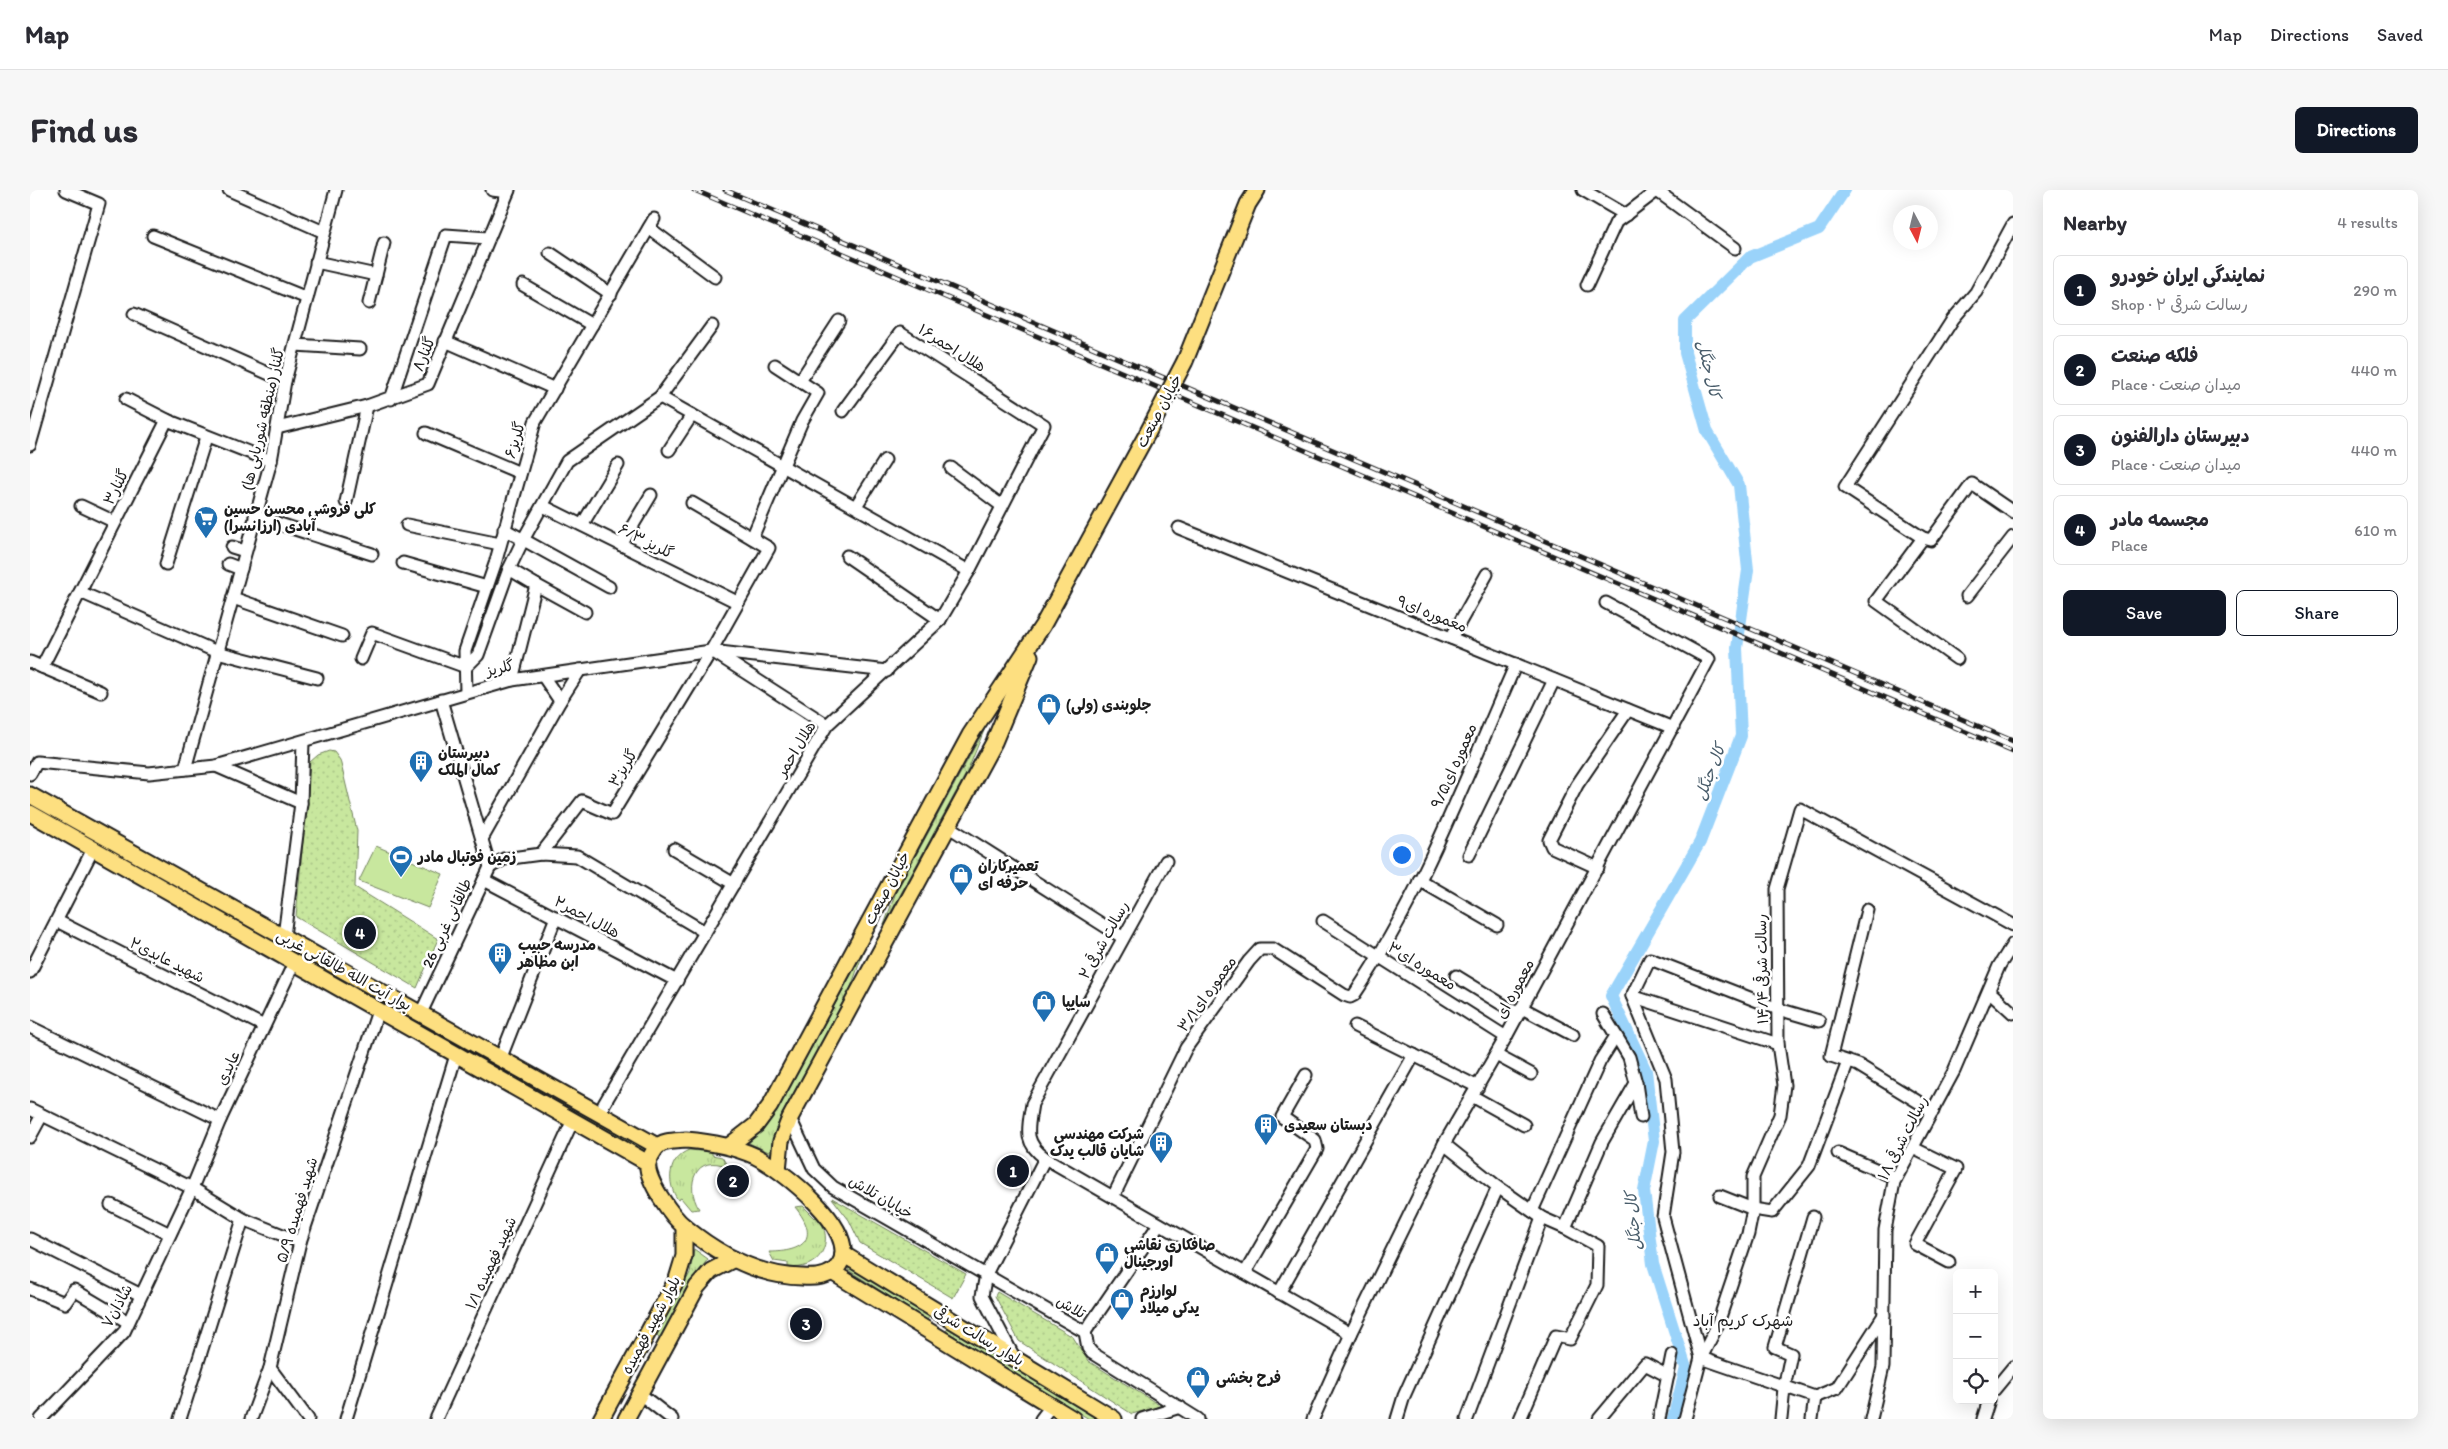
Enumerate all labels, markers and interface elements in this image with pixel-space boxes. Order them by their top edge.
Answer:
text: Map [25,20,69,49]
text: Map [2209,24,2242,46]
text: Directions [2270,24,2349,46]
text: Saved [2377,24,2423,46]
button: Directions [2295,107,2418,153]
text: Find us [30,109,138,151]
north arrow [1893,205,1938,250]
text: Nearby [2063,210,2127,235]
text: 4 results [2337,213,2398,232]
text: نمایندگی ایران خودرو [2111,264,2265,287]
text: 1 [2076,281,2084,300]
text: 290 m [2353,281,2397,300]
text: Shop · رسالت شرقی ۲ [2111,295,2248,314]
street label: هلال احمر۱۶ [915,320,989,376]
street label: گلنار۸ [409,334,439,374]
water label: کال جنگل [1693,338,1726,403]
text: فلکه صنعت [2111,344,2198,367]
street label: گلنار (منطقه شوریابی ها) [238,346,289,492]
text: 2 [2076,361,2084,380]
text: 440 m [2351,361,2397,380]
street label: خیابان صنعت [1132,371,1186,451]
text: Place · میدان صنعت [2111,375,2241,394]
street label: گلریز۶ [501,420,529,460]
text: دبیرستان دارالفنون [2111,424,2250,447]
text: 3 [2076,441,2084,460]
text: 440 m [2351,441,2397,460]
text: Place · میدان صنعت [2111,455,2241,474]
street label: گلنار۳ [99,466,133,508]
place label: کلی فروشی محسن حسین آبادی (ارزانسرا) [224,500,376,536]
supermarket icon: کلی فروشی محسن حسین آبادی (ارزانسرا) [193,505,219,539]
text: مجسمه مادر [2111,508,2209,531]
street label: گلریز ۶/۳ [615,520,677,562]
text: 4 [2075,521,2085,540]
text: 610 m [2354,521,2397,540]
text: Place [2111,536,2148,555]
button: Save [2063,590,2226,636]
button: Share [2236,590,2398,636]
street label: معموره ای۹ [1394,592,1470,636]
street label: گلریز [482,656,516,680]
shop icon: جلوبندی (ولی) [1036,692,1062,726]
place label: جلوبندی (ولی) [1066,696,1152,715]
street label: هلال احمر [771,718,820,782]
street label: معموره ای۹/۵ [1427,721,1481,811]
water label: کال جنگل [1691,738,1731,803]
place label: دبیرستان کمال الملک [438,744,501,779]
street label: گلریز۳ [605,746,641,790]
building icon: دبیرستان کمال الملک [408,749,434,783]
your location [1389,842,1415,868]
sports icon: زمین فوتبال مادر [388,844,414,878]
place label: زمین فوتبال مادر [416,848,516,867]
street label: خیابان صنعت [860,848,914,928]
place label: تعمیرکاران حرفه ای [978,857,1039,892]
shop icon: تعمیرکاران حرفه ای [948,862,974,896]
street label: طالقانی غربی 26 [418,875,476,971]
street label: هلال احمر۲ [551,892,623,942]
street label: رسالت شرقی ۲ [1073,897,1133,982]
street label: رسالت شرقی ۱۴/۴ [1750,913,1772,1025]
pin: 4 [344,914,376,952]
street label: بوار آیت الله طالقانی غربی [273,925,415,1015]
street label: شهید عابدی۲ [127,933,207,987]
place label: مدرسه حبیب ابن مظاهر [516,936,596,971]
street label: معموره ای۳ [1385,938,1459,994]
building icon: مدرسه حبیب ابن مظاهر [487,941,513,975]
street label: معموره ای۳/۱ [1174,953,1240,1035]
street label: معموره ای [1492,956,1538,1022]
shop icon: سایپا [1031,989,1057,1023]
place label: سایپا [1062,993,1091,1011]
street label: عابدی [212,1048,244,1088]
street label: رسالت شرقی ۱۸ [1872,1092,1932,1183]
building icon: دبستان سعیدی [1253,1112,1279,1146]
place label: دبستان سعیدی [1284,1116,1373,1134]
place label: شرکت مهندسی شایان قالب یدک [1050,1125,1144,1160]
building icon: شرکت مهندسی شایان قالب یدک [1148,1130,1174,1164]
pin: 1 [997,1152,1029,1190]
street label: شهید فهمیده ۵/۹ [272,1155,322,1265]
pin: 2 [717,1162,749,1200]
street label: خیابان تلاش [846,1171,916,1223]
water label: کال جنگل [1621,1188,1645,1251]
street label: شهید فهمیده ۱/۱ [462,1214,520,1312]
place label: صافكاري نقاشي اورجينال [1124,1236,1216,1271]
shop icon: صافكاري نقاشي اورجينال [1094,1241,1120,1275]
map controls [1953,1269,1998,1404]
button: + [1953,1269,1998,1314]
street label: بلوار شهید فهمیده [618,1273,684,1377]
street label: شاذان۷ [98,1281,136,1331]
place label: لوارزم یدکی میلاد [1140,1282,1200,1318]
shop icon: لوارزم یدکی میلاد [1109,1287,1135,1321]
street label: تلاش [1053,1292,1089,1323]
street label: بلوار رسالت شرقی [931,1300,1028,1370]
pin: 3 [790,1305,822,1343]
district label: شهرک کریم آباد [1693,1311,1793,1333]
button: − [1953,1314,1998,1359]
button: locate [1953,1359,1998,1404]
shop icon: فرح بخشی [1185,1365,1211,1399]
place label: فرح بخشی [1216,1369,1281,1388]

